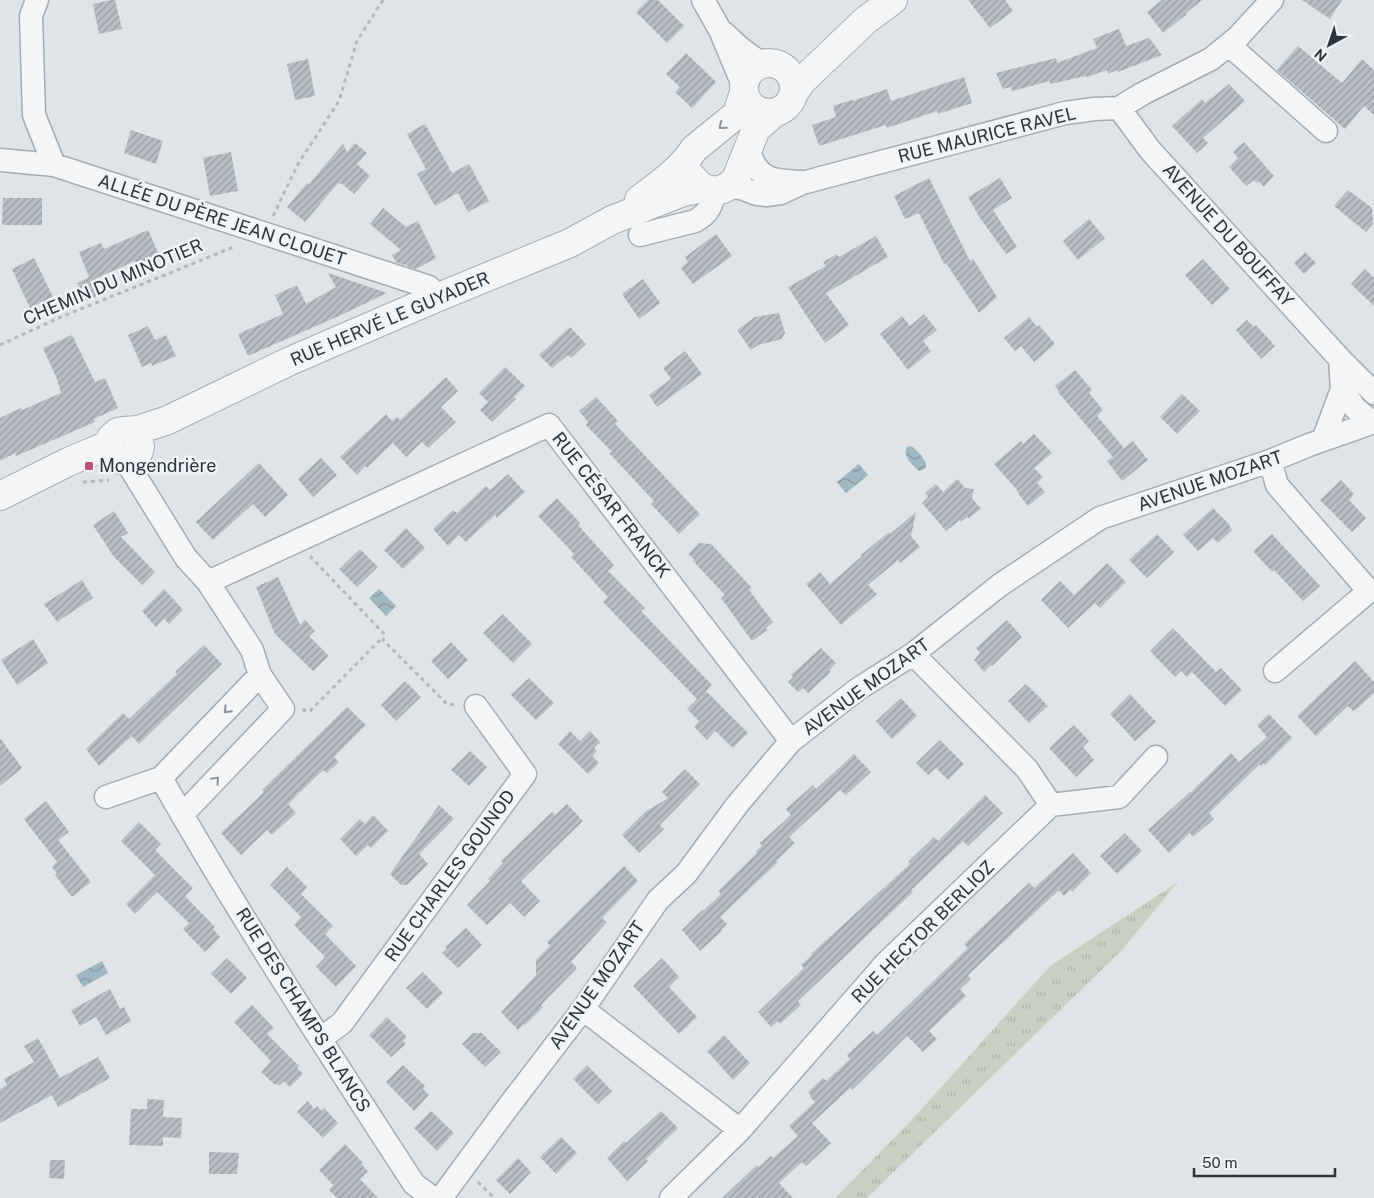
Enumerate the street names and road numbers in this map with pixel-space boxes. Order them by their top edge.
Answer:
street label: RUE MAURICE RAVEL [896,102,1078,167]
street label: AVENUE DU BOUFFAY [1159,159,1298,311]
street label: ALLÉE DU PÈRE JEAN CLOUET [96,169,349,270]
street label: CHEMIN DU MINOTIER [20,234,206,329]
street label: RUE HERVÉ LE GUYADER [287,266,493,370]
street label: RUE CÉSAR FRANCK [548,427,675,582]
street label: AVENUE MOZART [1135,446,1285,515]
street label: AVENUE MOZART [798,633,933,740]
street label: RUE CHARLES GOUNOD [380,786,519,966]
street label: RUE HECTOR BERLIOZ [847,856,998,1007]
street label: RUE DES CHAMPS BLANCS [232,904,375,1116]
street label: AVENUE MOZART [545,916,649,1053]

